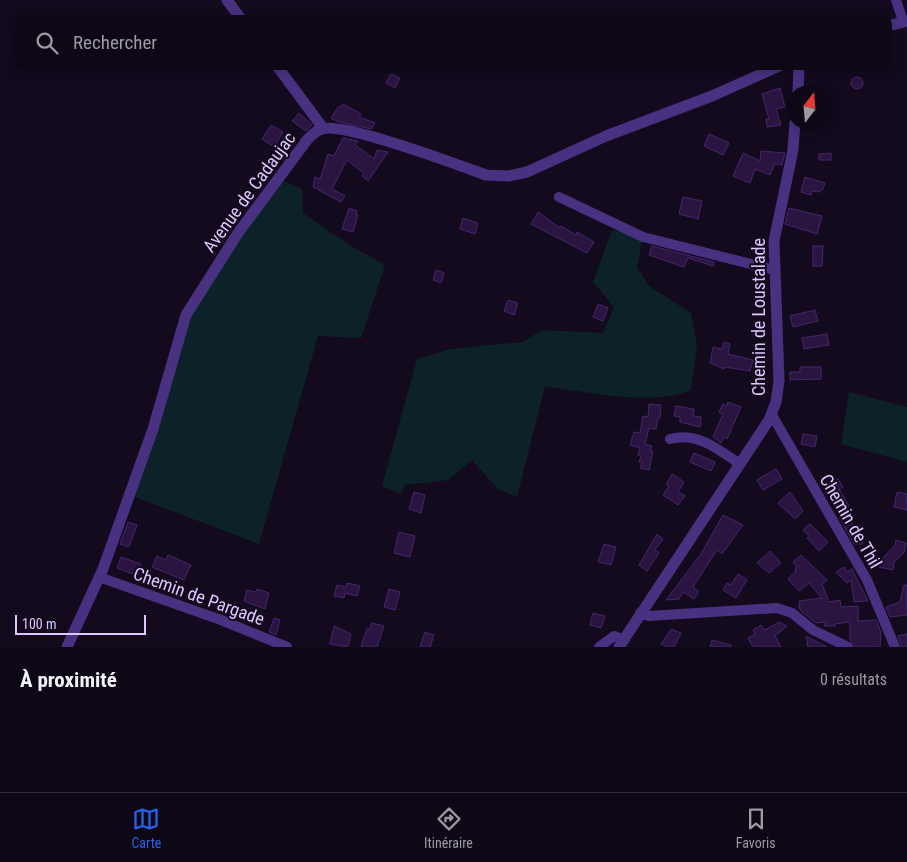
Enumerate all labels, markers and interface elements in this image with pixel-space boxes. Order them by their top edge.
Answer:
search box [15,15,892,70]
icon: search [33,29,61,57]
text: Rechercher [73,31,157,54]
north arrow [787,85,832,130]
street label: Avenue de Cadaujac [198,128,300,256]
street label: Chemin de Loustalade [748,238,769,396]
street label: Chemin de Thil [816,470,886,572]
street label: Chemin de Pargade [131,563,267,629]
scale bar [15,612,146,635]
text: 100 m [22,616,57,632]
text: À proximité [20,668,117,692]
text: 0 résultats [820,670,887,689]
tab: Carte [131,805,161,851]
tab: Itinéraire [424,805,473,851]
tab: Favoris [736,805,776,851]

